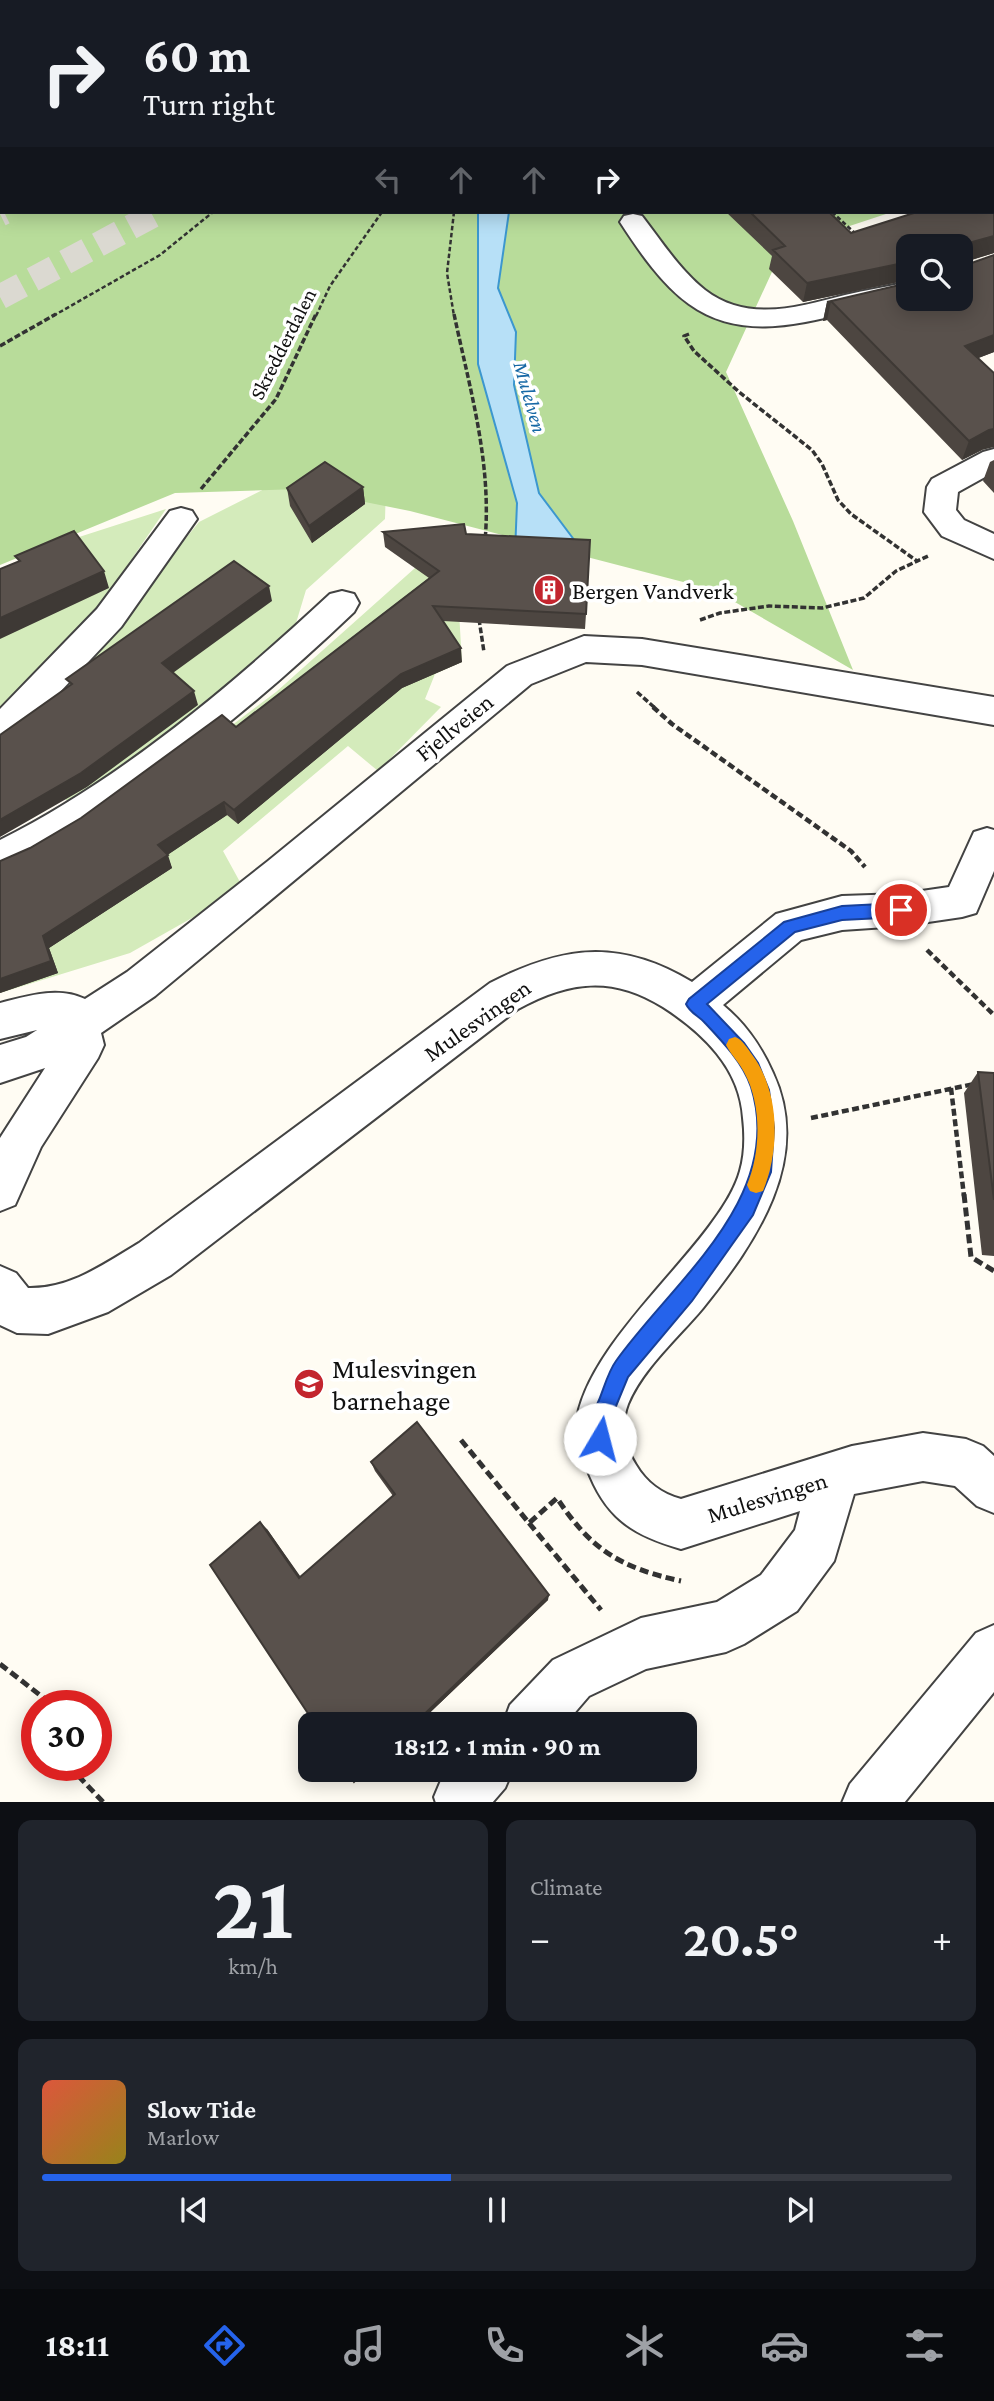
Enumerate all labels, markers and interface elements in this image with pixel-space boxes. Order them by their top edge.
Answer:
icon: right [28,28,119,119]
text: 60 m [143,28,250,83]
text: Turn right [143,86,275,122]
icon: left [369,161,407,199]
icon: ahead [442,161,480,199]
icon: ahead [515,161,553,199]
icon: right [588,161,626,199]
map controls [896,234,973,311]
button: search [896,234,973,311]
street label: Skredderdalen [245,285,321,403]
water label: Mulelven [508,357,552,436]
building icon: Bergen Vandverk [532,573,566,607]
place label: Bergen Vandverk [572,577,734,604]
street label: Fjellveien [410,688,498,766]
pin [871,880,931,940]
icon: arrive [882,891,920,929]
street label: Mulesvingen [418,973,536,1067]
place label: Mulesvingen barnehage [332,1353,477,1416]
school or university icon: Mulesvingen barnehage [292,1367,326,1401]
position arrow [563,1402,637,1476]
street label: Mulesvingen [704,1466,830,1528]
speed limit sign: 30 [21,1690,112,1781]
text: 18:12 · 1 min · 90 m [394,1732,601,1761]
text: 21 [213,1856,293,1958]
text: Climate [530,1874,602,1900]
text: 20.5° [683,1909,799,1967]
text: − [530,1917,550,1959]
text: + [932,1917,952,1959]
text: km/h [228,1953,278,1979]
text: Slow Tide [147,2095,256,2124]
text: Marlow [147,2124,219,2150]
icon: previous [175,2191,213,2229]
icon: pause [478,2191,516,2229]
icon: next [781,2191,819,2229]
icon: directions [200,2321,249,2370]
icon: music [340,2321,389,2370]
icon: phone [480,2321,529,2370]
icon: climate [620,2321,669,2370]
icon: car [760,2321,809,2370]
icon: filters [900,2321,949,2370]
text: 18:11 [45,2327,109,2363]

